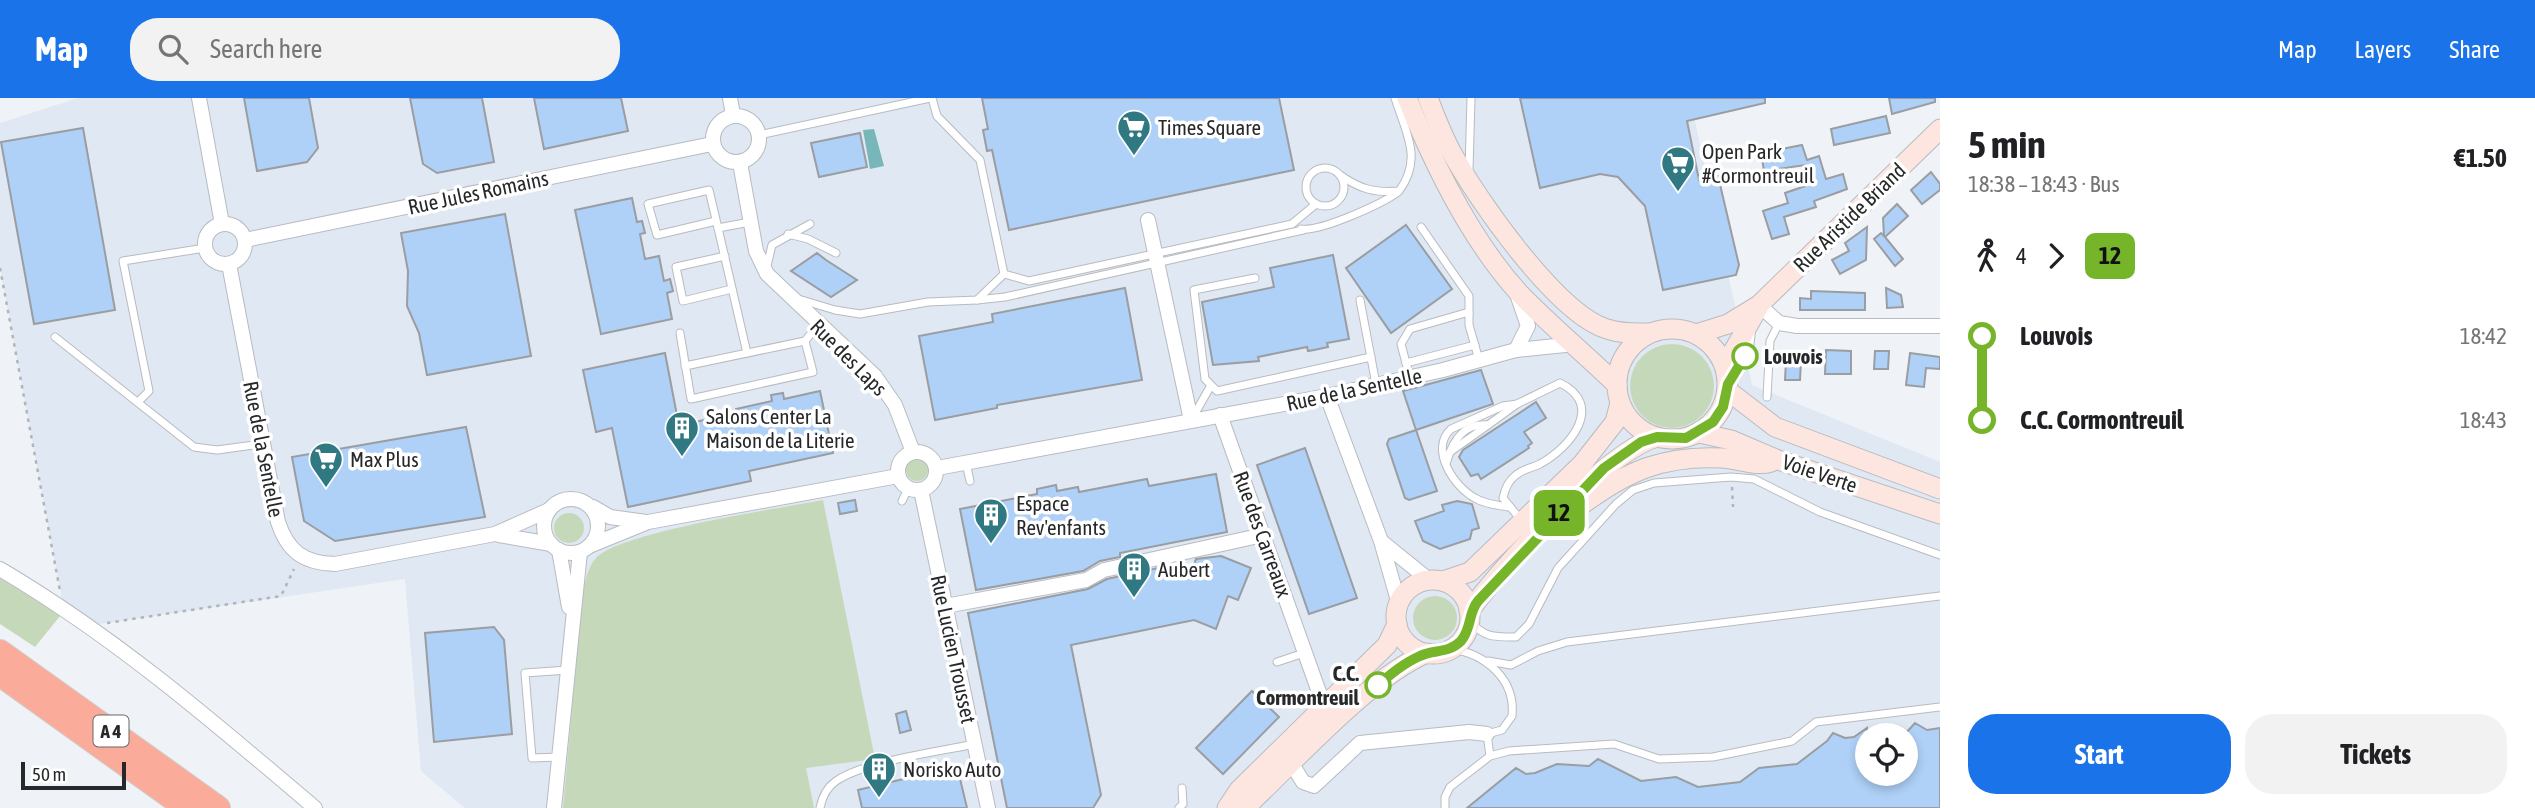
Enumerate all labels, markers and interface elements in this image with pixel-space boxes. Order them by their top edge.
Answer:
search box [130,18,620,81]
text: Map [35,30,88,68]
icon: search [154,30,192,68]
text: Search here [210,34,322,64]
text: Map [2278,36,2317,63]
text: Layers [2355,36,2411,63]
text: Share [2449,36,2500,63]
supermarket icon: Times Square [1115,108,1153,157]
place label: Times Square [1158,115,1261,139]
text: 5 min [1968,123,2046,166]
place label: Open Park #Cormontreuil [1702,139,1815,187]
text: €1.50 [2454,143,2507,173]
supermarket icon: Open Park #Cormontreuil [1659,144,1697,193]
street label: Rue Aristide Briand [1788,158,1910,276]
street label: Rue Jules Romains [406,165,550,219]
text: 18:38 – 18:43 · Bus [1968,171,2120,197]
icon: walk [1968,237,2006,275]
icon: forward [2037,237,2075,275]
text: 12 [2099,242,2121,269]
text: 4 [2016,243,2027,269]
street label: Rue des Laps [806,314,892,400]
text: Louvois [2020,321,2093,351]
text: 18:42 [2460,323,2507,349]
marker: Louvois [1732,343,1758,369]
place label: Louvois [1764,344,1823,368]
street label: Rue de la Sentelle [1284,363,1424,415]
street label: Rue de la Sentelle [239,379,289,519]
place label: Salons Center La Maison de la Literie [706,404,854,452]
text: C.C. Cormontreuil [2020,405,2184,435]
text: 18:43 [2460,407,2507,433]
building icon: Salons Center La Maison de la Literie [663,409,701,458]
supermarket icon: Max Plus [307,440,345,489]
place label: Max Plus [350,447,419,471]
street label: Voie Verte [1780,449,1860,497]
street label: Rue des Carreaux [1229,468,1297,601]
line badge: 12 [1528,490,1590,536]
place label: Espace Rev'enfants [1016,491,1106,539]
building icon: Espace Rev'enfants [972,496,1010,545]
text: 12 [1548,499,1570,526]
building icon: Aubert [1115,550,1153,599]
place label: Aubert [1158,557,1210,581]
street label: Rue Lucien Trousset [927,573,981,725]
place label: C.C. Cormontreuil [1256,661,1359,709]
marker: C.C. Cormontreuil [1365,672,1391,698]
button: Start [1968,714,2231,794]
button: Tickets [2245,714,2507,794]
road number: A 4 [94,716,128,746]
map controls [1855,723,1918,786]
button: locate [1855,723,1918,786]
building icon: Norisko Auto [860,750,898,799]
place label: Norisko Auto [903,757,1001,781]
scale bar [21,759,126,791]
text: 50 m [32,763,66,785]

